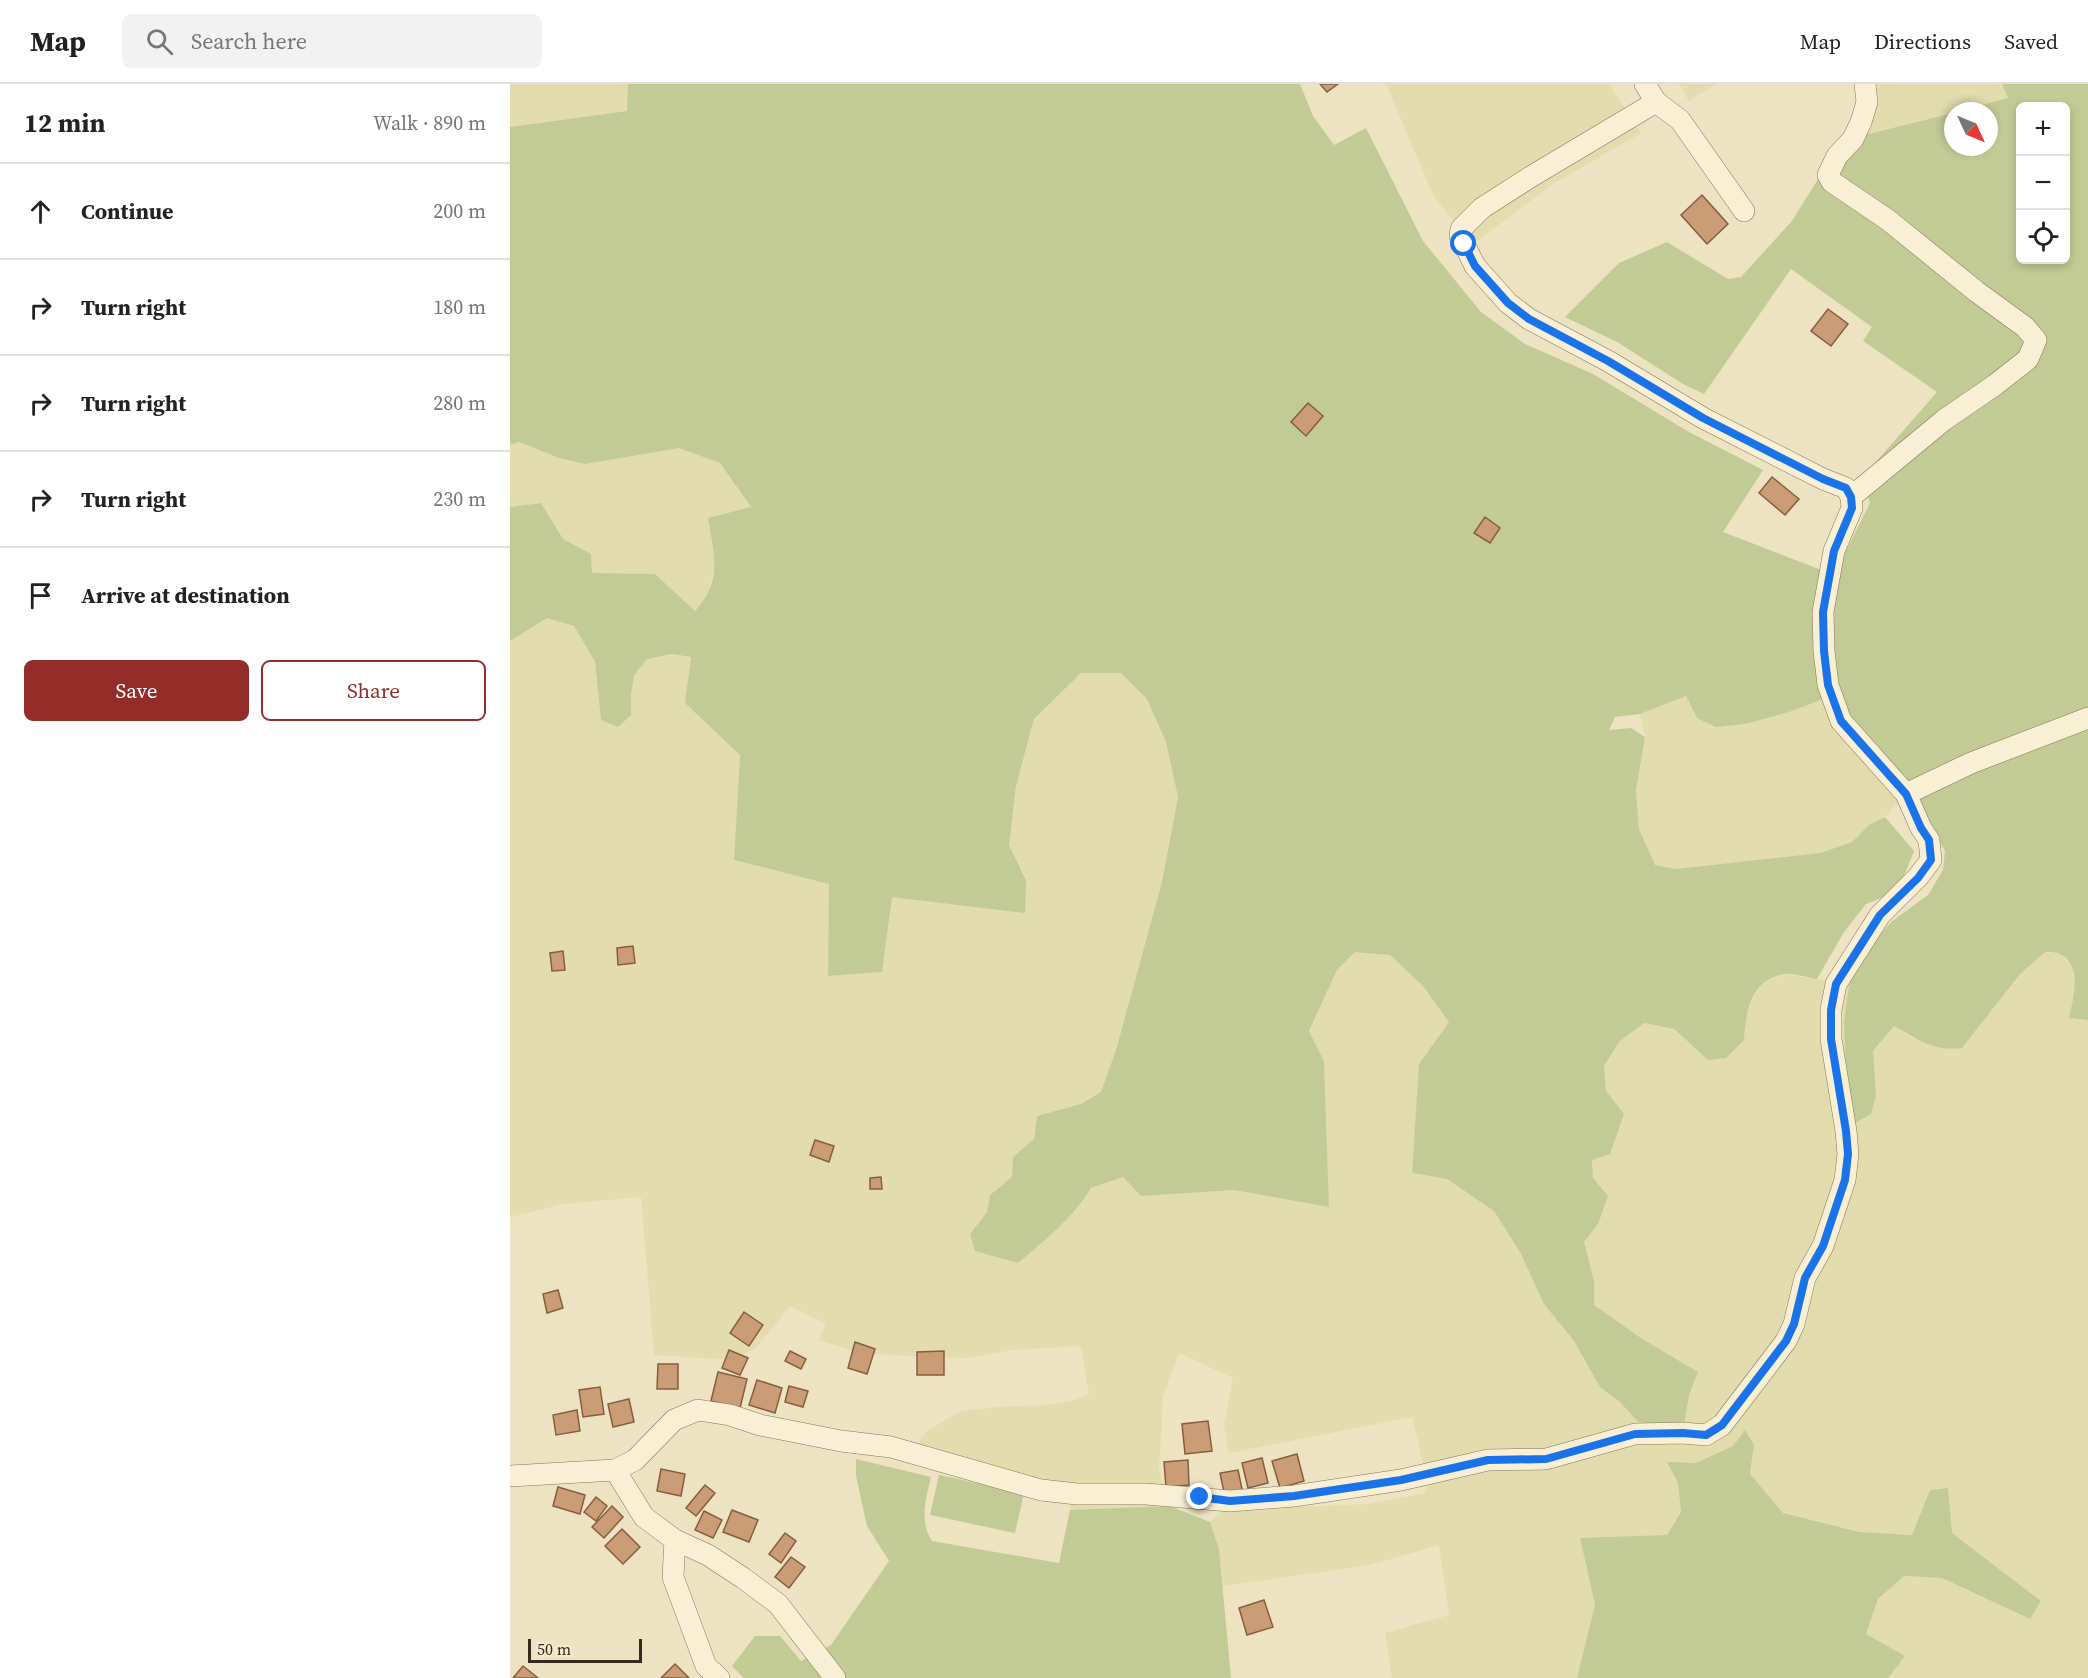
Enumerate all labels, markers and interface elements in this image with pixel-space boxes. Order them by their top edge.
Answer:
search box [122,14,542,68]
text: Map [30,22,86,60]
icon: search [143,25,176,58]
text: Search here [191,26,307,56]
text: Map [1800,27,1841,56]
text: Directions [1874,27,1971,56]
text: Saved [2004,27,2058,56]
north arrow [1944,102,1998,156]
map controls [2016,102,2070,264]
button: + [2016,102,2070,156]
text: 12 min [24,105,106,141]
text: Walk · 890 m [373,109,486,137]
button: − [2016,156,2070,210]
icon: ahead [24,195,57,228]
text: Continue [81,196,174,226]
text: 200 m [433,197,486,225]
button: locate [2016,210,2070,264]
route start [1450,230,1476,256]
icon: right [24,291,57,324]
text: Turn right [81,292,186,322]
text: 180 m [433,293,486,321]
icon: right [24,387,57,420]
text: Turn right [81,388,186,418]
text: 280 m [433,389,486,417]
icon: right [24,483,57,516]
text: Turn right [81,484,186,514]
text: 230 m [433,485,486,513]
icon: arrive [24,579,57,612]
text: Arrive at destination [81,580,290,610]
button: Save [24,660,249,721]
button: Share [261,660,486,721]
route end [1186,1483,1212,1509]
scale bar [528,1636,642,1664]
text: 50 m [537,1638,571,1660]

